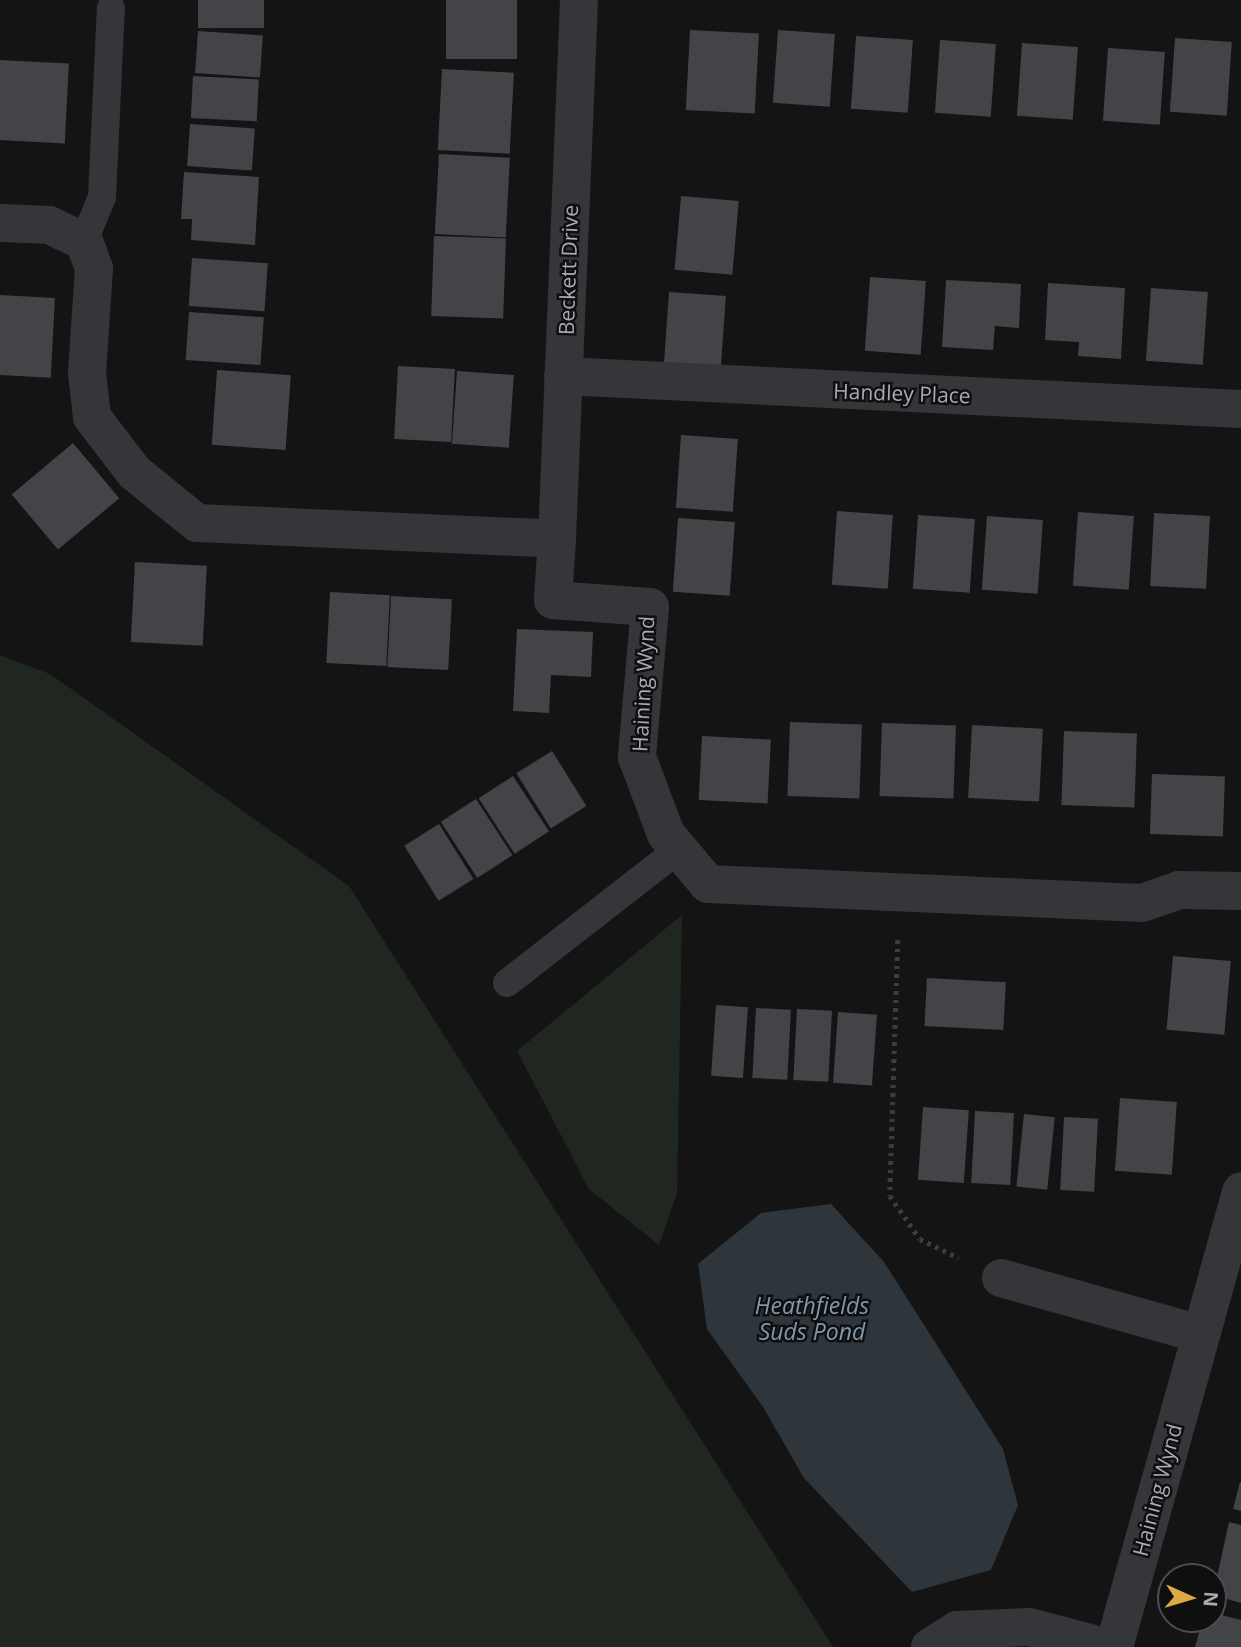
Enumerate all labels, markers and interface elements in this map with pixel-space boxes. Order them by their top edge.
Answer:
street label: Beckett Drive [553,205,583,335]
street label: Handley Place [833,378,971,408]
street label: Haining Wynd [627,615,659,753]
water label: Heathfields Suds Pond [755,1291,869,1345]
street label: Haining Wynd [1127,1421,1187,1559]
north arrow [1157,1563,1227,1633]
text: N [1197,1591,1224,1608]

